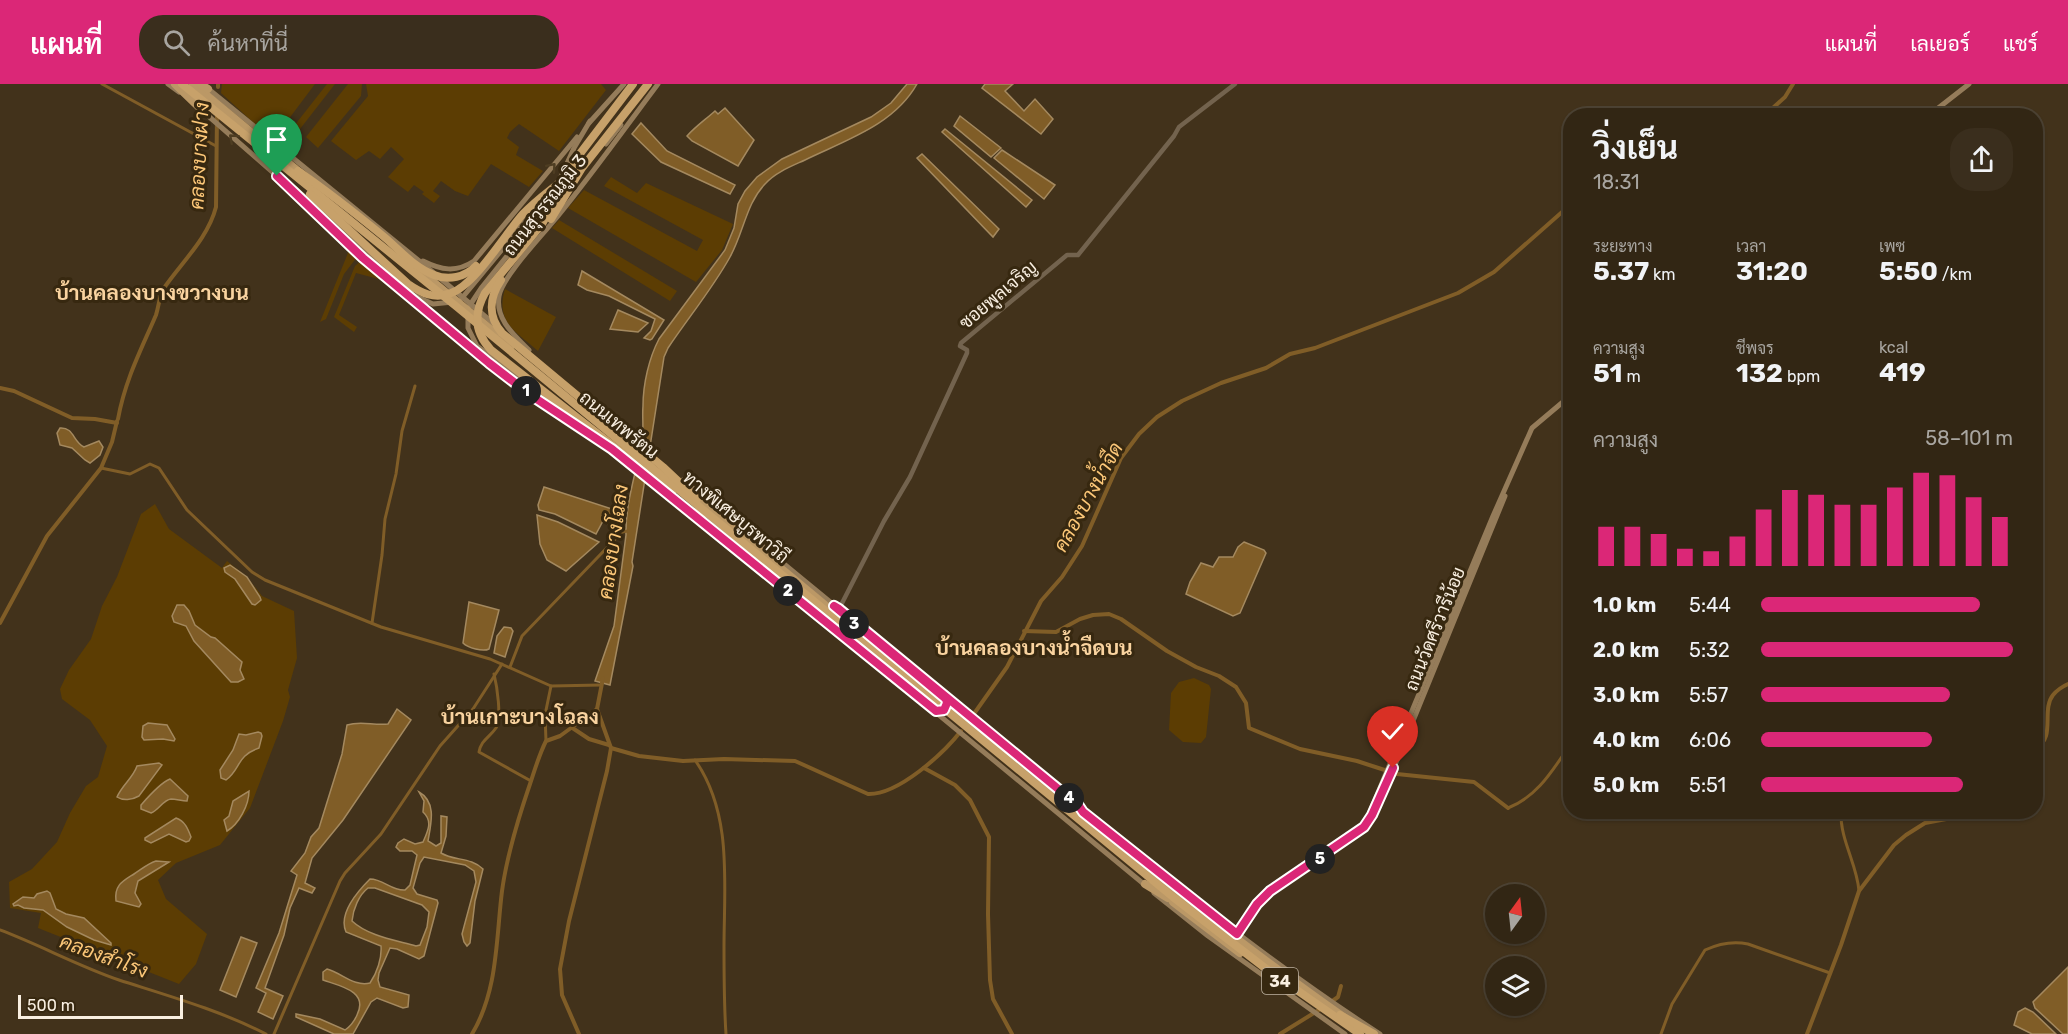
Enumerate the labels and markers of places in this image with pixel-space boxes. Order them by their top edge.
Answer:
pin [251,114,302,176]
pin: 1 [511,376,541,406]
pin: 2 [773,576,803,606]
pin: 3 [839,609,869,639]
pin [1367,706,1418,768]
pin: 4 [1054,783,1084,813]
pin: 5 [1305,844,1335,874]

